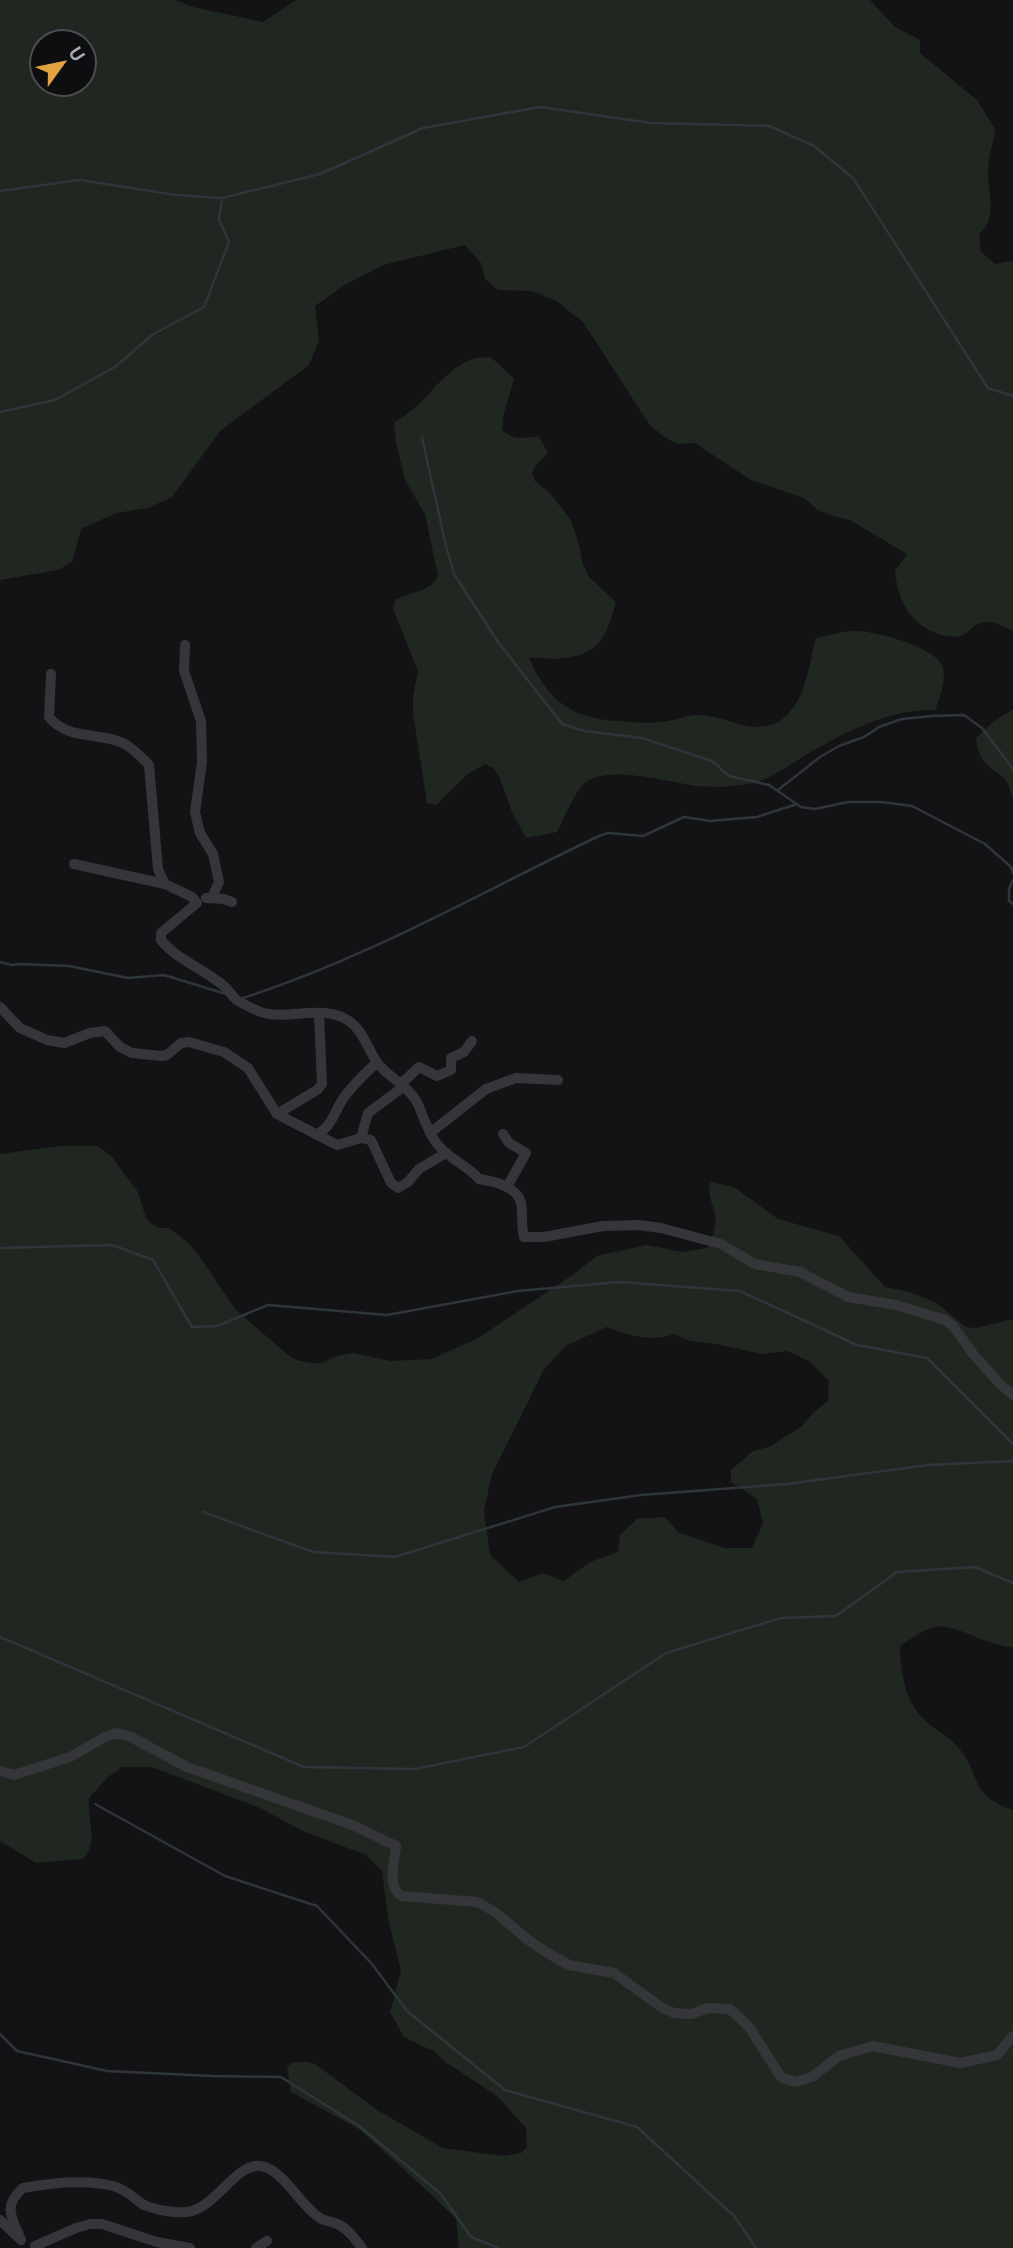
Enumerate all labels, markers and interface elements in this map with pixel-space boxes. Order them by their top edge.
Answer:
north arrow [28,28,98,98]
text: U [64,42,90,65]

